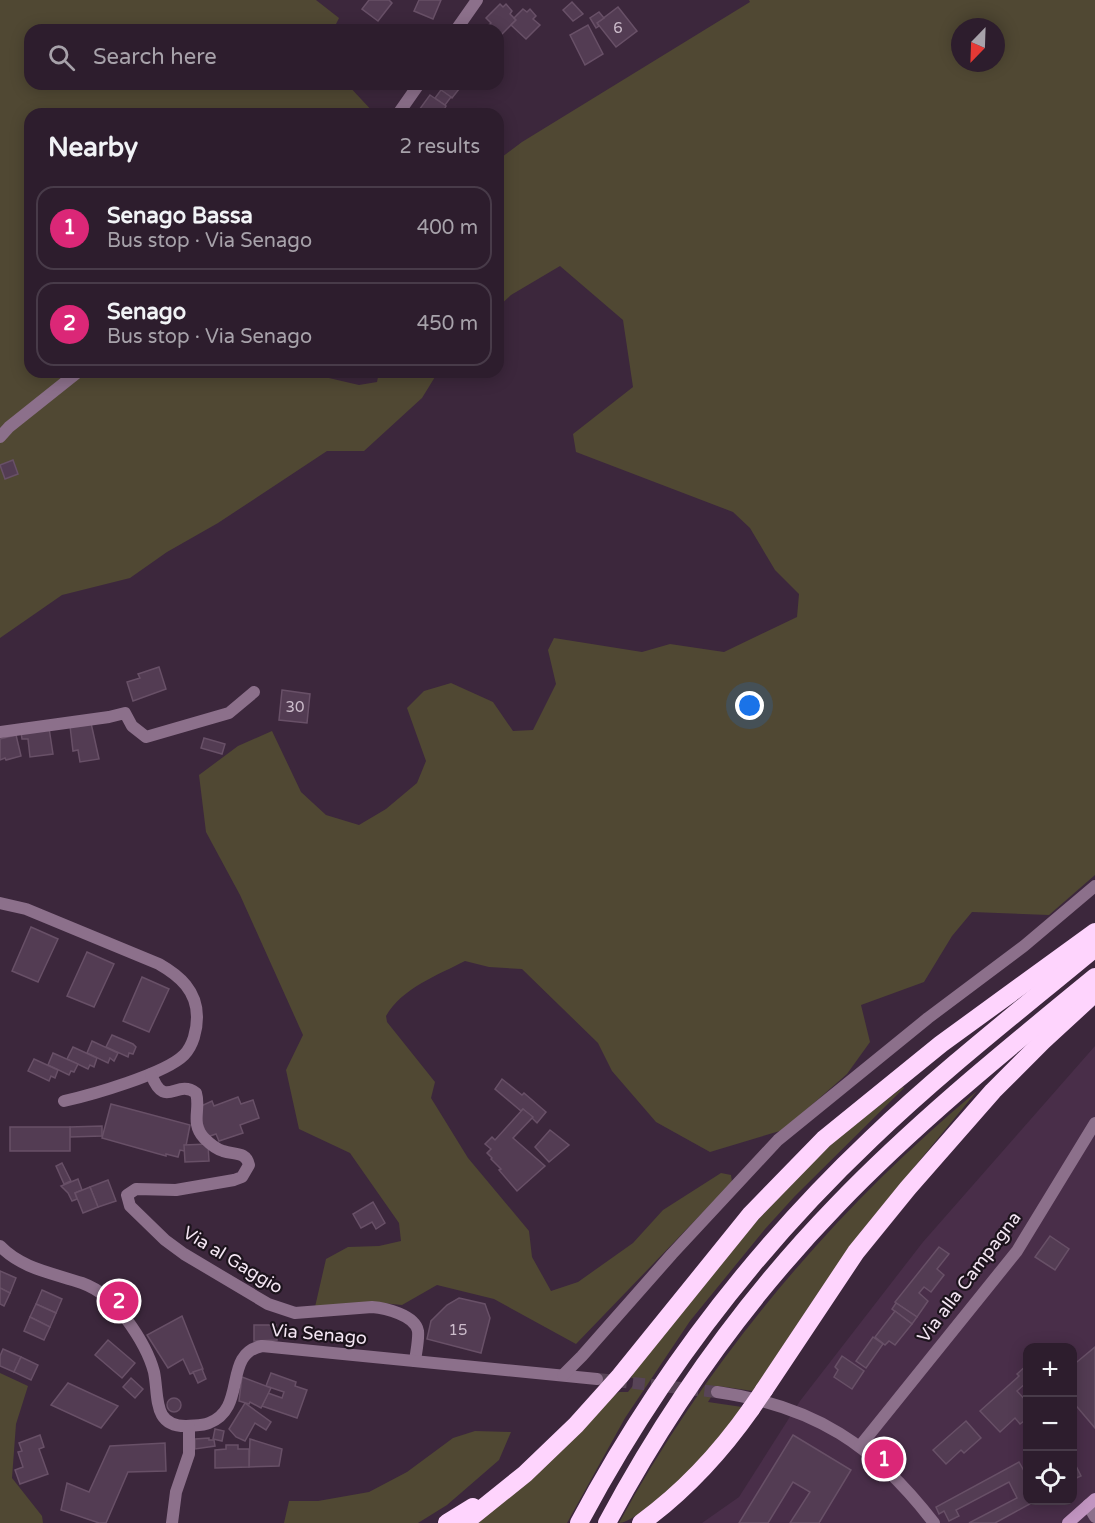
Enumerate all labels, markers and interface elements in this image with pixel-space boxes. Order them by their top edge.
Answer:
north arrow [951,18,1005,72]
house number: 6 [613,19,623,37]
search box [24,24,504,90]
icon: search [45,41,78,74]
text: Search here [93,44,217,70]
text: Nearby [48,132,138,163]
text: 2 results [400,135,480,159]
text: Senago Bassa [107,203,253,229]
text: 1 [63,216,76,240]
text: 400 m [417,216,478,240]
text: Bus stop · Via Senago [107,229,312,253]
text: Senago [107,299,186,325]
text: 2 [63,312,76,336]
text: 450 m [417,312,478,336]
text: Bus stop · Via Senago [107,325,312,349]
your location [735,691,764,720]
house number: 30 [286,698,304,716]
street label: Via alla Campagna [913,1207,1025,1347]
street label: Via al Gaggio [179,1222,287,1298]
pin: 2 [100,1278,138,1324]
street label: Via Senago [270,1319,368,1349]
house number: 15 [449,1321,467,1339]
map controls [1023,1343,1077,1505]
button: + [1023,1343,1077,1397]
button: − [1023,1397,1077,1451]
pin: 1 [864,1436,904,1482]
button: locate [1023,1451,1077,1505]

